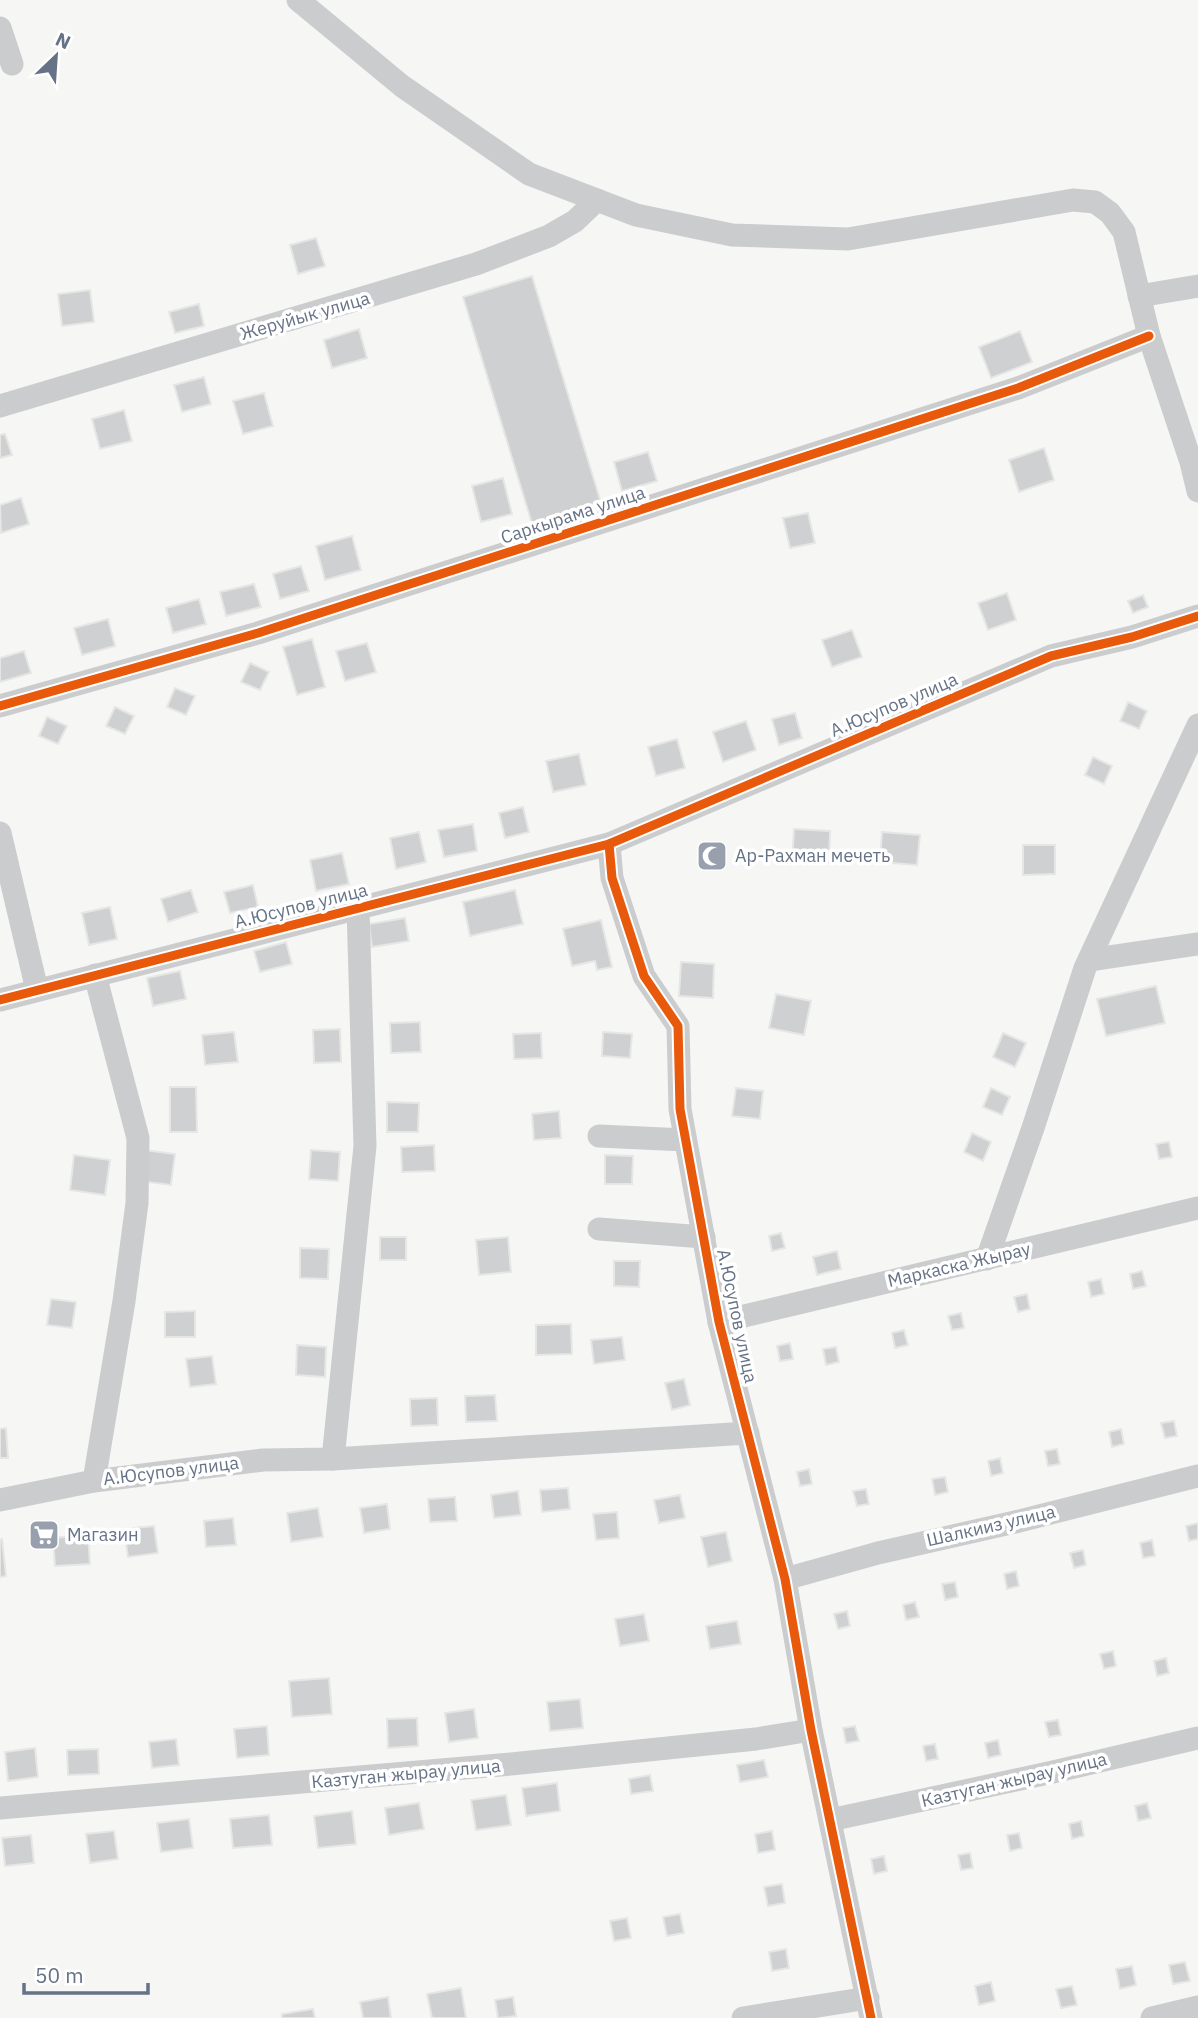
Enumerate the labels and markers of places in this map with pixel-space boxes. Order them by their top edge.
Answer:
mosque icon: Ар-Рахман мечеть [695,839,729,873]
place label: Ар-Рахман мечеть [735,844,890,867]
supermarket icon: Магазин [27,1518,61,1552]
place label: Магазин [67,1523,139,1546]

